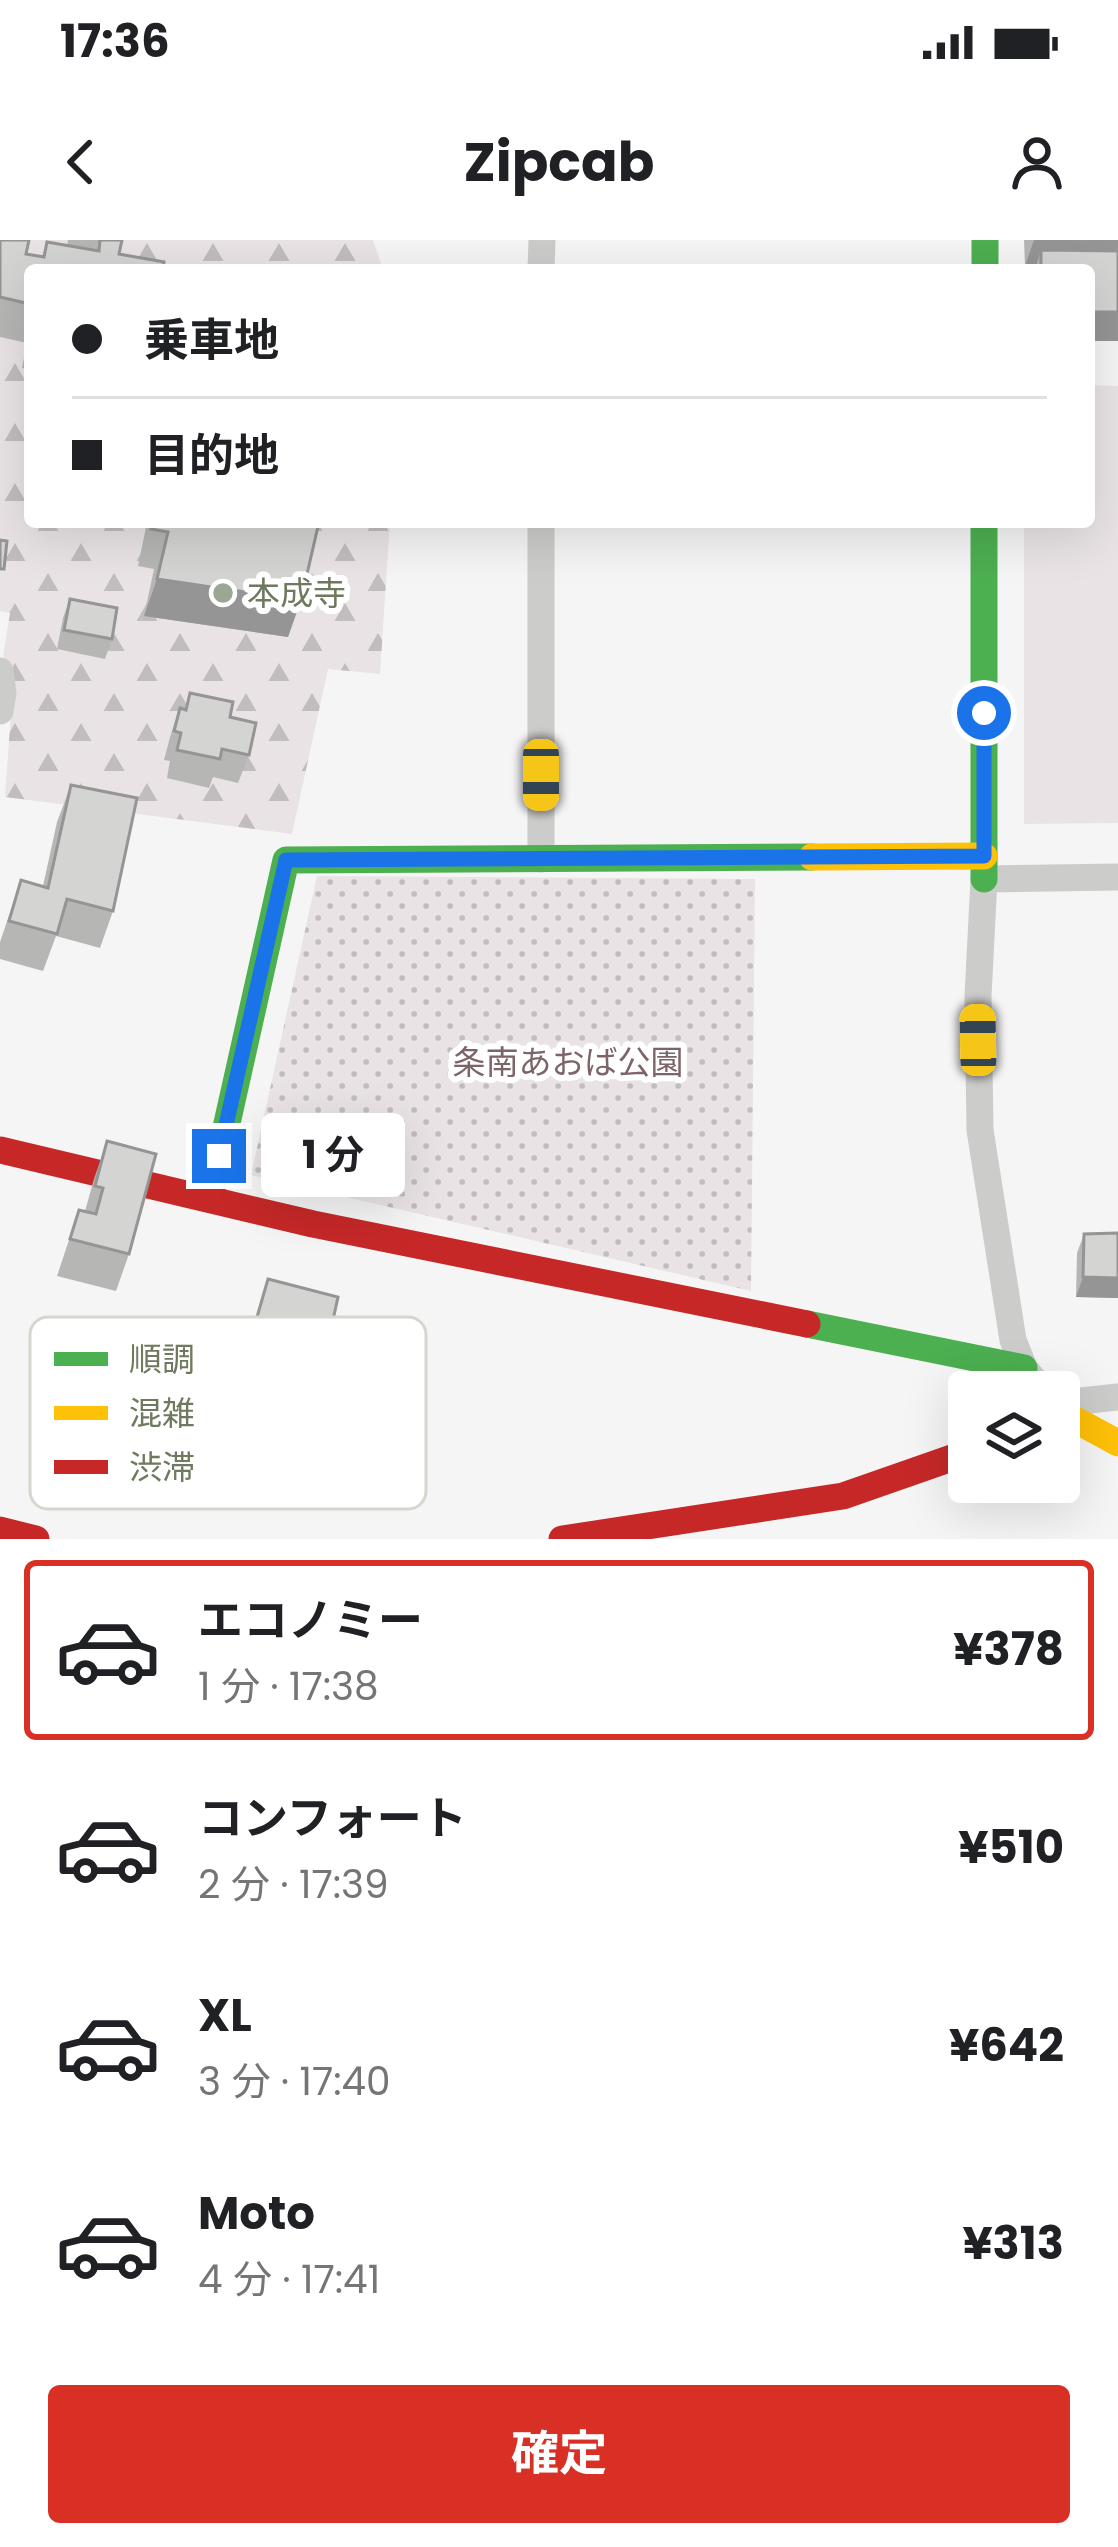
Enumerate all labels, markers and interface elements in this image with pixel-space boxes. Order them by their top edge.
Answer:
text: 17:36 [60,10,170,73]
text: Zipcab [464,124,654,200]
icon: back [48,129,114,195]
icon: person [1004,129,1070,195]
text: 乗車地 [144,309,279,372]
text: 目的地 [144,424,279,487]
place label: 本成寺 [247,570,346,617]
marker: 本成寺 [210,580,236,606]
route start [957,686,1011,740]
car [523,739,559,811]
car [959,1004,997,1076]
park label: 条南あおば公園 [453,1039,684,1086]
callout: 1 分 [261,1114,405,1198]
text: 1 分 [302,1127,364,1182]
route end [192,1129,246,1183]
legend [30,1317,426,1509]
text: 順調 [129,1336,195,1383]
map controls [948,1371,1080,1503]
button: layers [948,1371,1080,1503]
text: 混雑 [129,1390,195,1437]
text: 渋滞 [129,1444,195,1491]
text: エコノミー [198,1589,423,1652]
icon: car [54,1596,162,1704]
text: ¥378 [953,1618,1064,1681]
text: 1 分 · 17:38 [198,1659,379,1714]
text: コンフォート [198,1787,467,1850]
icon: car [54,1794,162,1902]
text: ¥510 [958,1816,1064,1879]
text: 2 分 · 17:39 [198,1857,389,1912]
text: XL [198,1984,252,2047]
icon: car [54,1992,162,2100]
text: ¥642 [949,2014,1064,2077]
text: 3 分 · 17:40 [198,2054,391,2109]
text: Moto [198,2182,315,2245]
icon: car [54,2190,162,2298]
text: ¥313 [962,2212,1064,2275]
text: 4 分 · 17:41 [198,2252,380,2307]
button: 確定 [48,2385,1070,2523]

